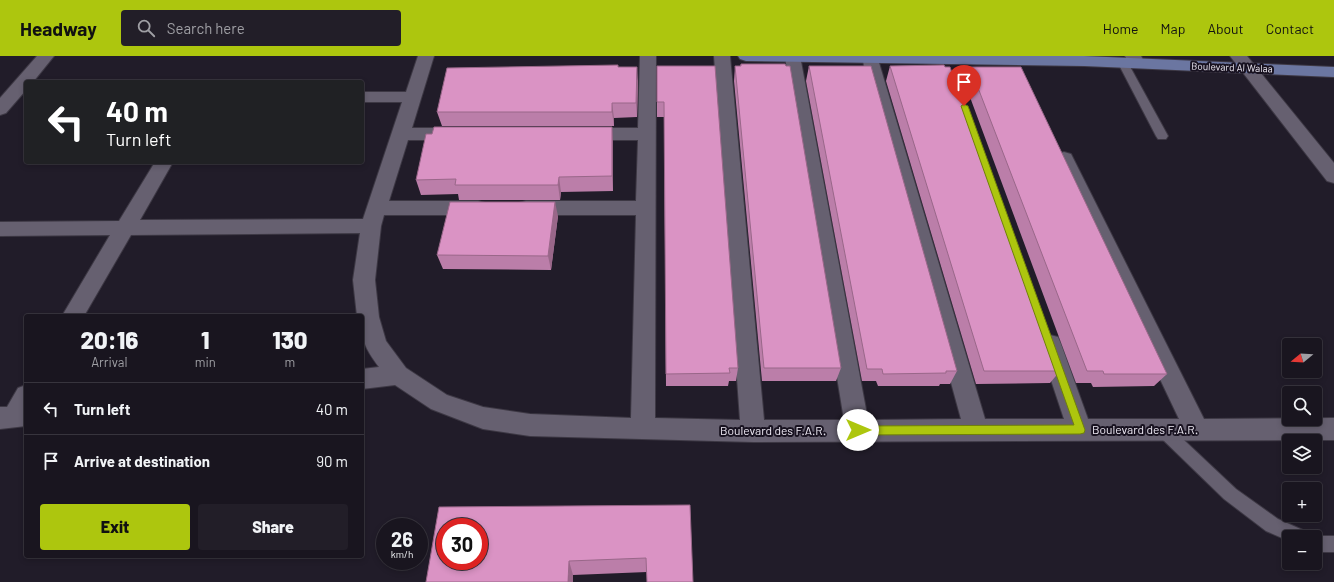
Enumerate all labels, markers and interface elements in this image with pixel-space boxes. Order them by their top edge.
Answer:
search box [121,10,401,46]
text: Headway [20,17,97,40]
icon: search [135,17,157,39]
text: Search here [167,19,245,37]
text: Home [1103,20,1139,37]
text: Map [1161,20,1185,37]
text: About [1207,20,1244,37]
text: Contact [1266,20,1314,37]
street label: Boulevard Al Walaa [1191,60,1273,74]
pin [947,65,981,106]
icon: arrive [953,71,975,93]
text: 40 m [106,94,168,128]
icon: left [40,96,92,148]
text: Turn left [106,128,172,150]
text: 20:16 [80,325,138,354]
text: 1 [201,325,210,354]
text: 130 [272,325,308,354]
north arrow [1282,338,1322,378]
map controls [1282,338,1322,570]
text: Arrival [91,354,128,370]
text: min [195,354,216,370]
text: m [285,354,295,370]
button: search [1282,386,1322,426]
icon: left [40,398,62,420]
text: Turn left [74,400,130,418]
text: 40 m [316,400,348,418]
position arrow [837,409,879,451]
street label: Boulevard des F.A.R. [1092,422,1198,436]
street label: Boulevard des F.A.R. [720,423,826,437]
button: layers [1282,434,1322,474]
icon: arrive [40,450,62,472]
text: Arrive at destination [74,452,210,470]
text: 90 m [316,452,348,470]
button: + [1282,482,1322,522]
button: Exit [40,504,190,550]
button: Share [198,504,348,550]
speed limit sign: 30 [436,518,488,570]
text: 26 [391,527,413,551]
button: − [1282,530,1322,570]
text: km/h [391,548,413,560]

